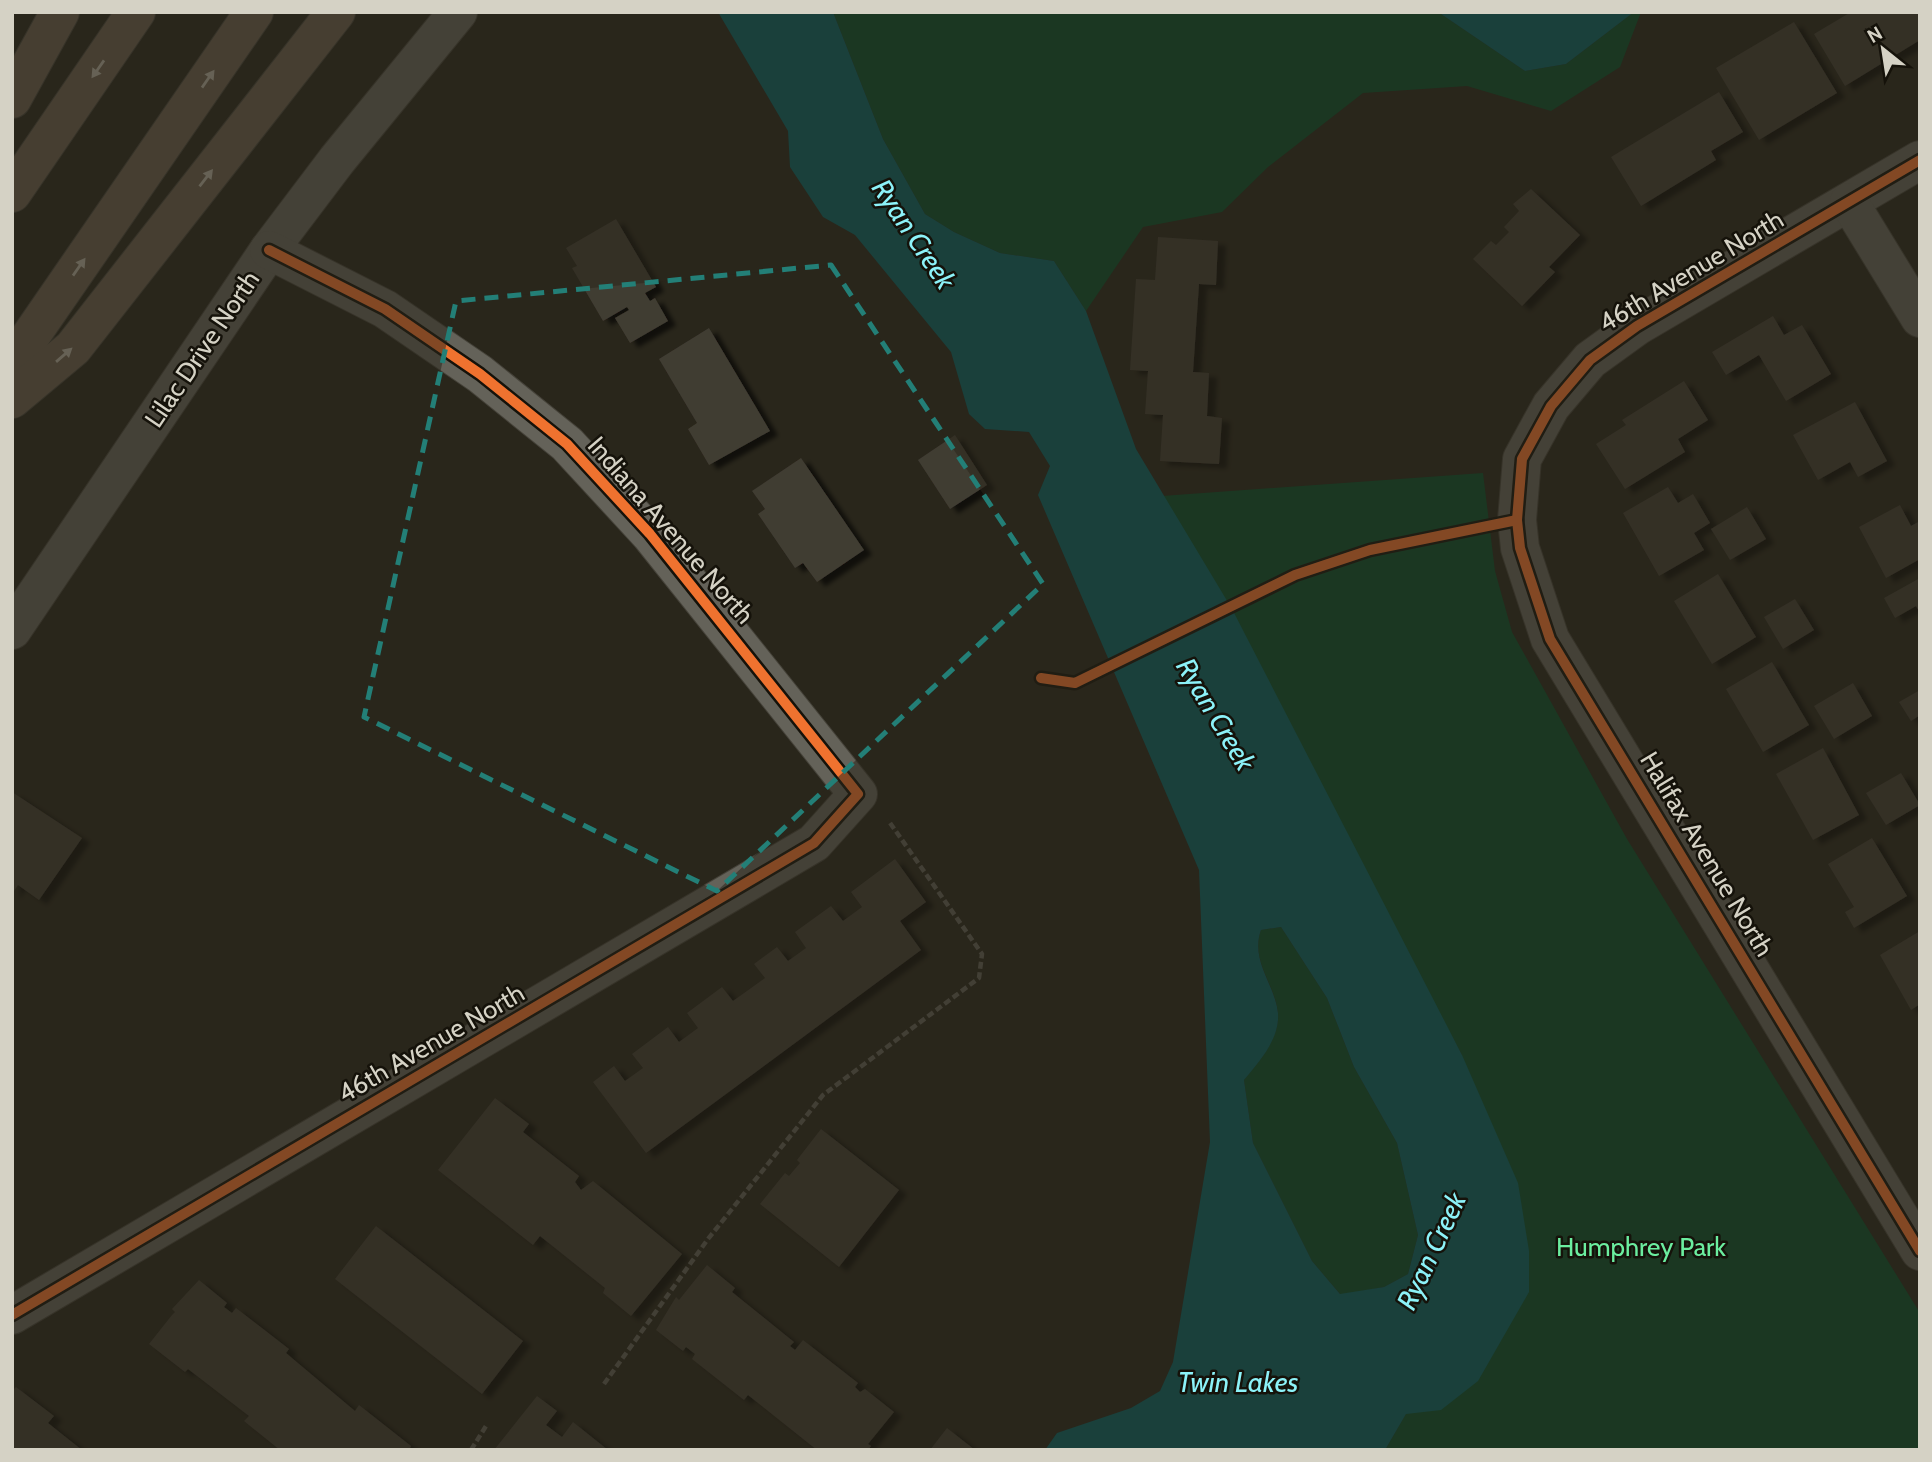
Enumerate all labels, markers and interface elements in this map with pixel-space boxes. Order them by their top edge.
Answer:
north arrow [1848,14,1918,84]
text: N [1863,21,1886,48]
one-way arrow [91,60,105,78]
one-way arrow [201,70,215,88]
one-way arrow [199,169,214,187]
water label: Ryan Creek [865,173,964,296]
street label: 46th Avenue North [1593,203,1789,339]
one-way arrow [72,257,85,276]
street label: Lilac Drive North [138,264,266,434]
one-way arrow [55,347,73,363]
street label: Indiana Avenue North [581,430,761,630]
water label: Ryan Creek [1169,651,1263,777]
street label: Halifax Avenue North [1633,746,1781,962]
street label: 46th Avenue North [332,977,530,1109]
water label: Ryan Creek [1389,1186,1473,1315]
park label: Humphrey Park [1556,1231,1726,1263]
water label: Twin Lakes [1178,1365,1298,1399]

